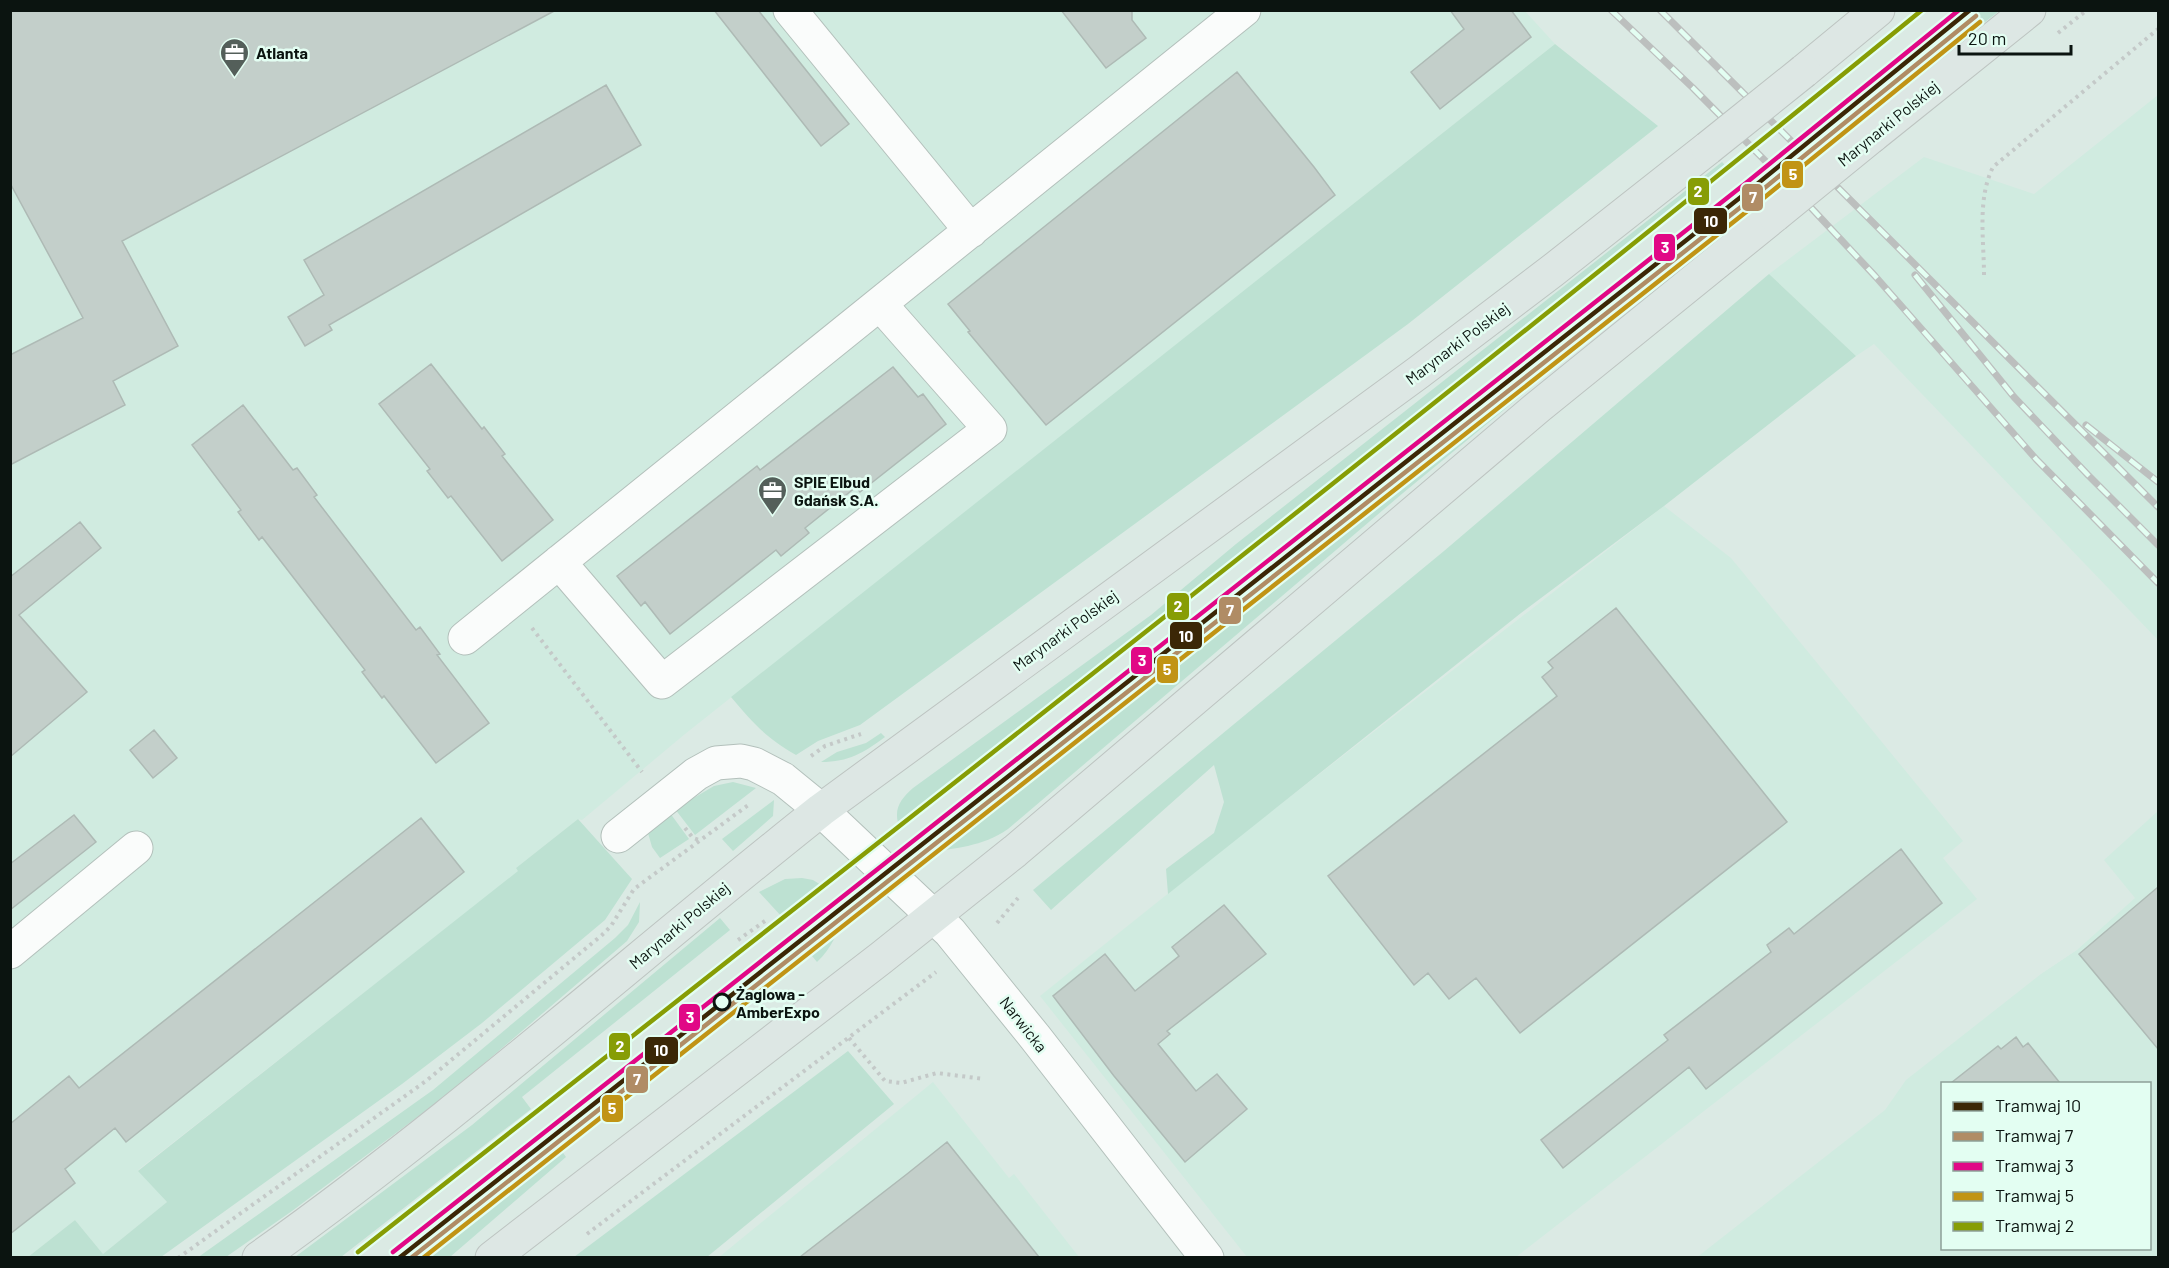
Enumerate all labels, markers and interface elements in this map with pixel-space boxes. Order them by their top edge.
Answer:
scale bar [1959,18,2072,56]
text: 20 m [1968,27,2006,49]
office icon: Atlanta [219,36,251,78]
place label: Atlanta [256,43,308,62]
street label: Marynarki Polskiej [1833,76,1943,170]
line badge: 5 [1781,160,1804,189]
text: 5 [1789,164,1798,183]
line badge: 2 [1687,177,1710,206]
text: 2 [1694,181,1703,200]
line badge: 7 [1741,183,1764,212]
text: 7 [1749,187,1757,206]
line badge: 10 [1693,207,1728,235]
text: 10 [1704,211,1718,230]
line badge: 3 [1653,233,1676,262]
text: 3 [1661,237,1669,256]
street label: Marynarki Polskiej [1401,298,1513,388]
place label: SPIE Elbud Gdańsk S.A. [794,472,879,509]
office icon: SPIE Elbud Gdańsk S.A. [757,474,789,516]
street label: Marynarki Polskiej [1009,586,1121,674]
line badge: 2 [1166,592,1190,621]
text: 2 [1174,596,1183,615]
line badge: 7 [1218,596,1242,625]
text: 7 [1226,600,1234,619]
line badge: 10 [1169,621,1203,650]
text: 10 [1179,626,1193,645]
line badge: 3 [1130,646,1153,675]
text: 3 [1138,650,1146,669]
line badge: 5 [1156,655,1179,684]
text: 5 [1163,659,1172,678]
street label: Marynarki Polskiej [625,878,733,972]
place label: Żaglowa - AmberExpo [736,984,820,1021]
street label: Narwicka [996,992,1052,1056]
marker: Żaglowa - AmberExpo [713,993,731,1011]
line badge: 3 [678,1003,701,1032]
text: 3 [686,1007,694,1026]
line badge: 2 [608,1032,631,1061]
text: 2 [616,1036,625,1055]
line badge: 10 [644,1036,679,1065]
text: 10 [654,1040,668,1059]
line badge: 7 [625,1065,649,1094]
text: 7 [633,1069,641,1088]
legend [1941,1082,2151,1250]
line badge: 5 [601,1094,624,1123]
text: Tramwaj 10 [1995,1094,2081,1116]
text: 5 [608,1098,617,1117]
text: Tramwaj 7 [1995,1124,2074,1146]
text: Tramwaj 3 [1995,1154,2074,1176]
text: Tramwaj 5 [1995,1184,2074,1206]
text: Tramwaj 2 [1995,1214,2074,1236]

